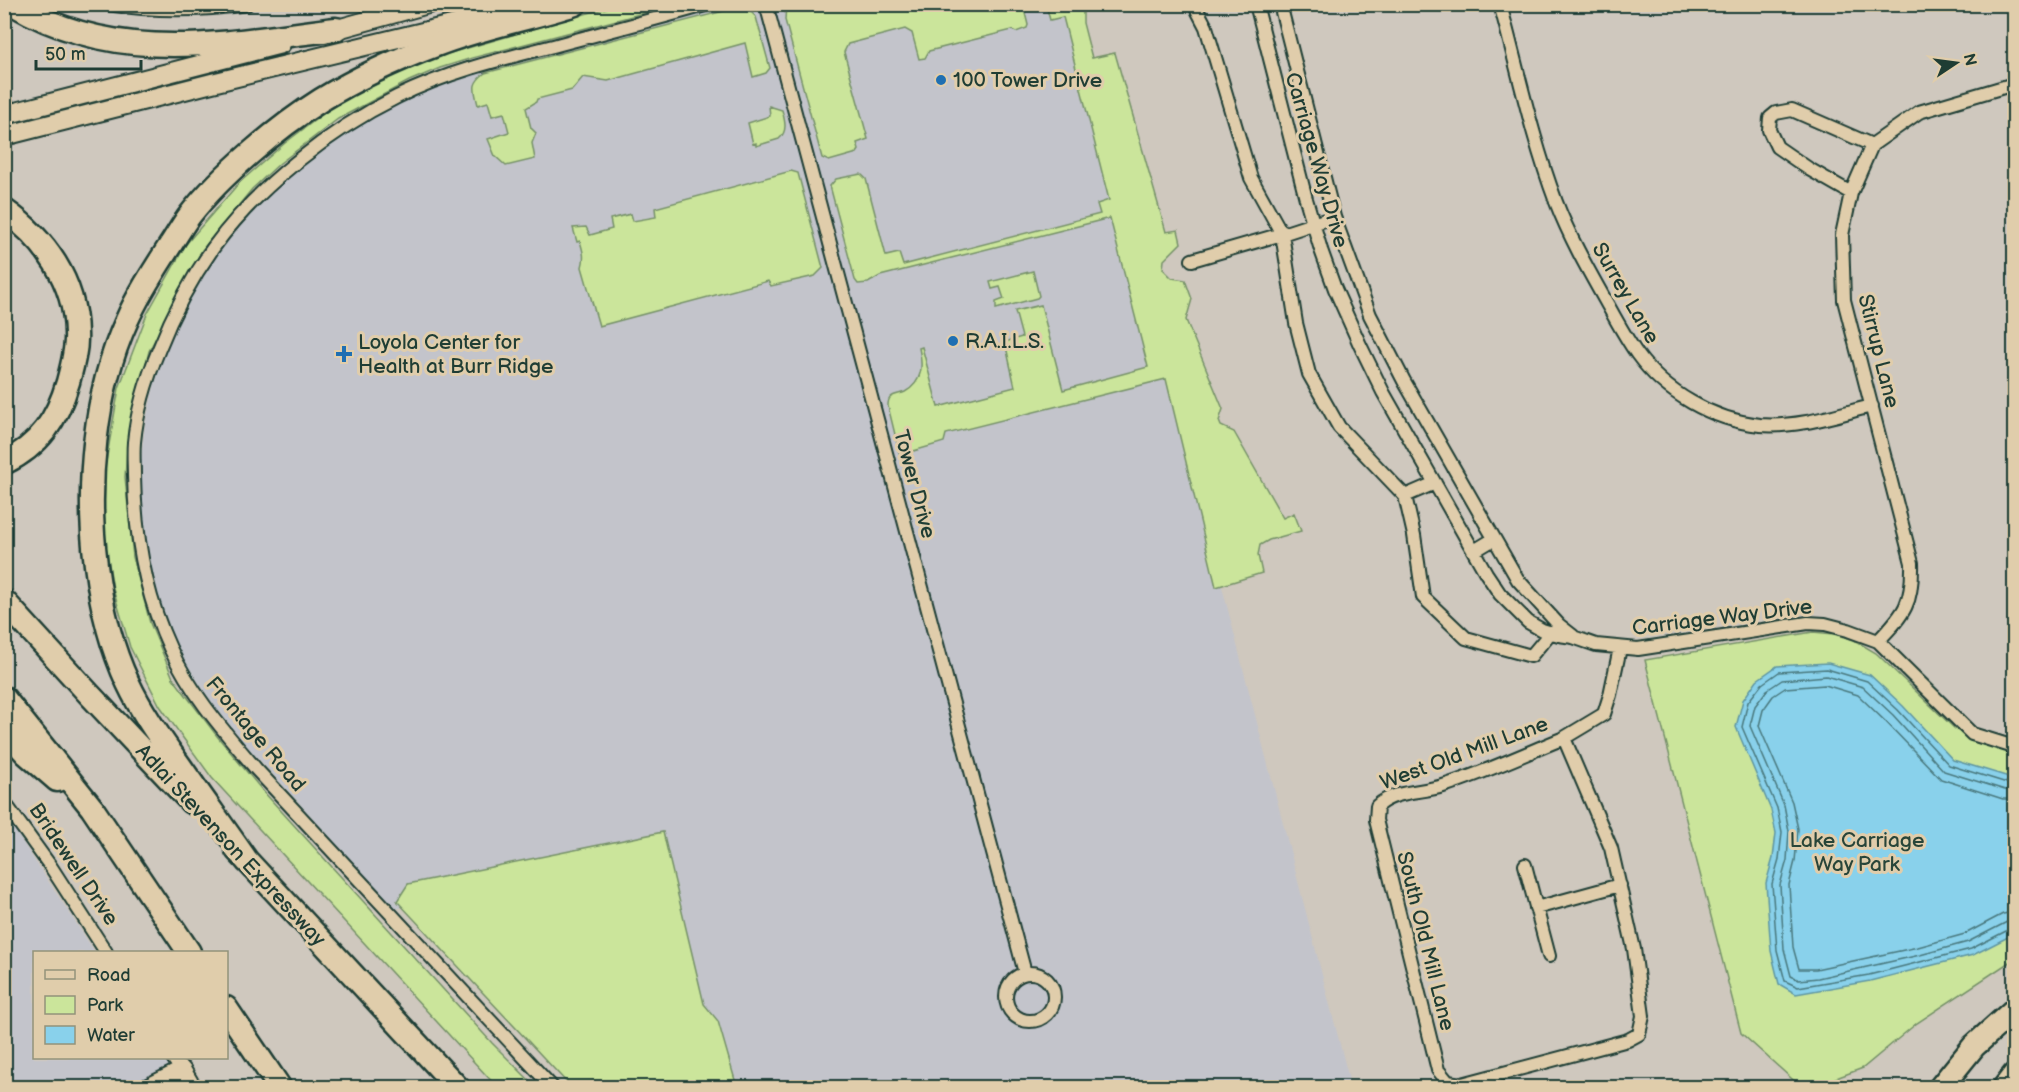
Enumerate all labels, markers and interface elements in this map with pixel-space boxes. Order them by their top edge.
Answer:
scale bar [36,33,141,71]
north arrow [1926,33,1986,93]
text: 50 m [45,44,86,65]
text: N [1959,52,1980,68]
place label: 100 Tower Drive [953,68,1102,93]
street label: Carriage Way Drive [1280,70,1354,251]
marker: 100 Tower Drive [934,73,948,87]
street label: Surrey Lane [1587,238,1665,348]
street label: Stirrup Lane [1852,292,1905,411]
place label: R.A.I.L.S. [965,329,1044,354]
place label: Loyola Center for Health at Burr Ridge [358,330,554,379]
marker: R.A.I.L.S. [946,334,960,348]
marker: Loyola Center for Health at Burr Ridge [335,345,353,363]
street label: Tower Drive [888,427,941,541]
street label: Carriage Way Drive [1631,594,1814,641]
street label: Frontage Road [200,672,311,797]
street label: West Old Mill Lane [1377,711,1552,795]
street label: Adlai Stevenson Expressway [130,739,331,952]
street label: Bridewell Drive [23,798,124,930]
park label: Lake Carriage Way Park [1790,828,1924,877]
street label: South Old Mill Lane [1391,849,1460,1033]
legend [33,951,228,1059]
text: Road [87,965,131,986]
text: Park [87,995,123,1016]
text: Water [87,1025,135,1046]

